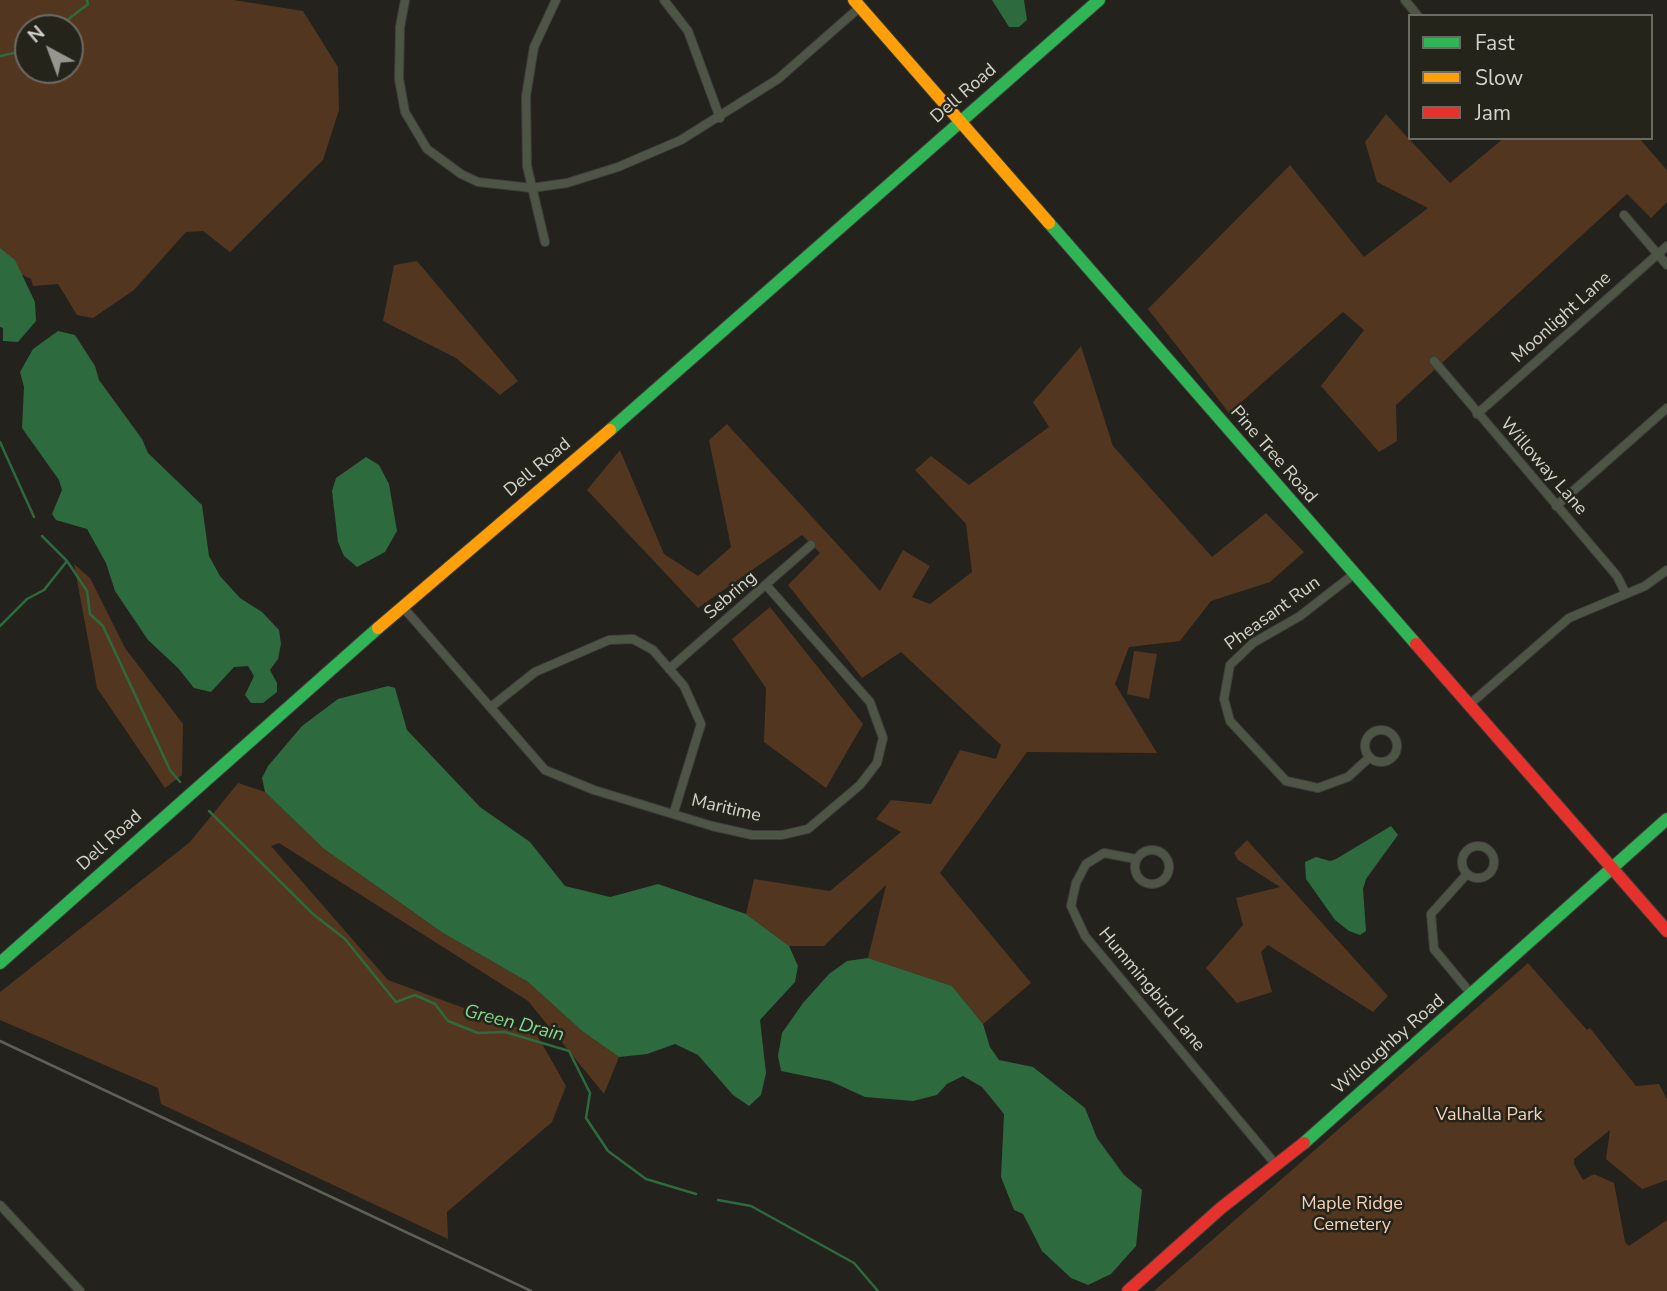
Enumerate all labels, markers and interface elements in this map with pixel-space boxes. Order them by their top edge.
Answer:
north arrow [14,14,84,84]
legend [1408,14,1653,140]
text: N [23,20,50,49]
text: Fast [1475,29,1515,57]
street label: Dell Road [927,60,1001,128]
text: Slow [1475,64,1523,92]
text: Jam [1475,99,1511,127]
street label: Moonlight Lane [1508,268,1616,368]
street label: Pine Tree Road [1225,402,1321,508]
street label: Willoway Lane [1495,414,1591,520]
street label: Dell Road [500,434,576,502]
street label: Sebring [700,567,762,625]
street label: Pheasant Run [1221,572,1325,656]
street label: Maritime [689,790,763,828]
street label: Dell Road [73,806,147,876]
street label: Hummingbird Lane [1093,924,1209,1056]
street label: Willoughby Road [1328,990,1450,1100]
water label: Green Drain [462,1001,566,1047]
park label: Valhalla Park [1436,1105,1542,1127]
park label: Maple Ridge Cemetery [1301,1194,1403,1236]

